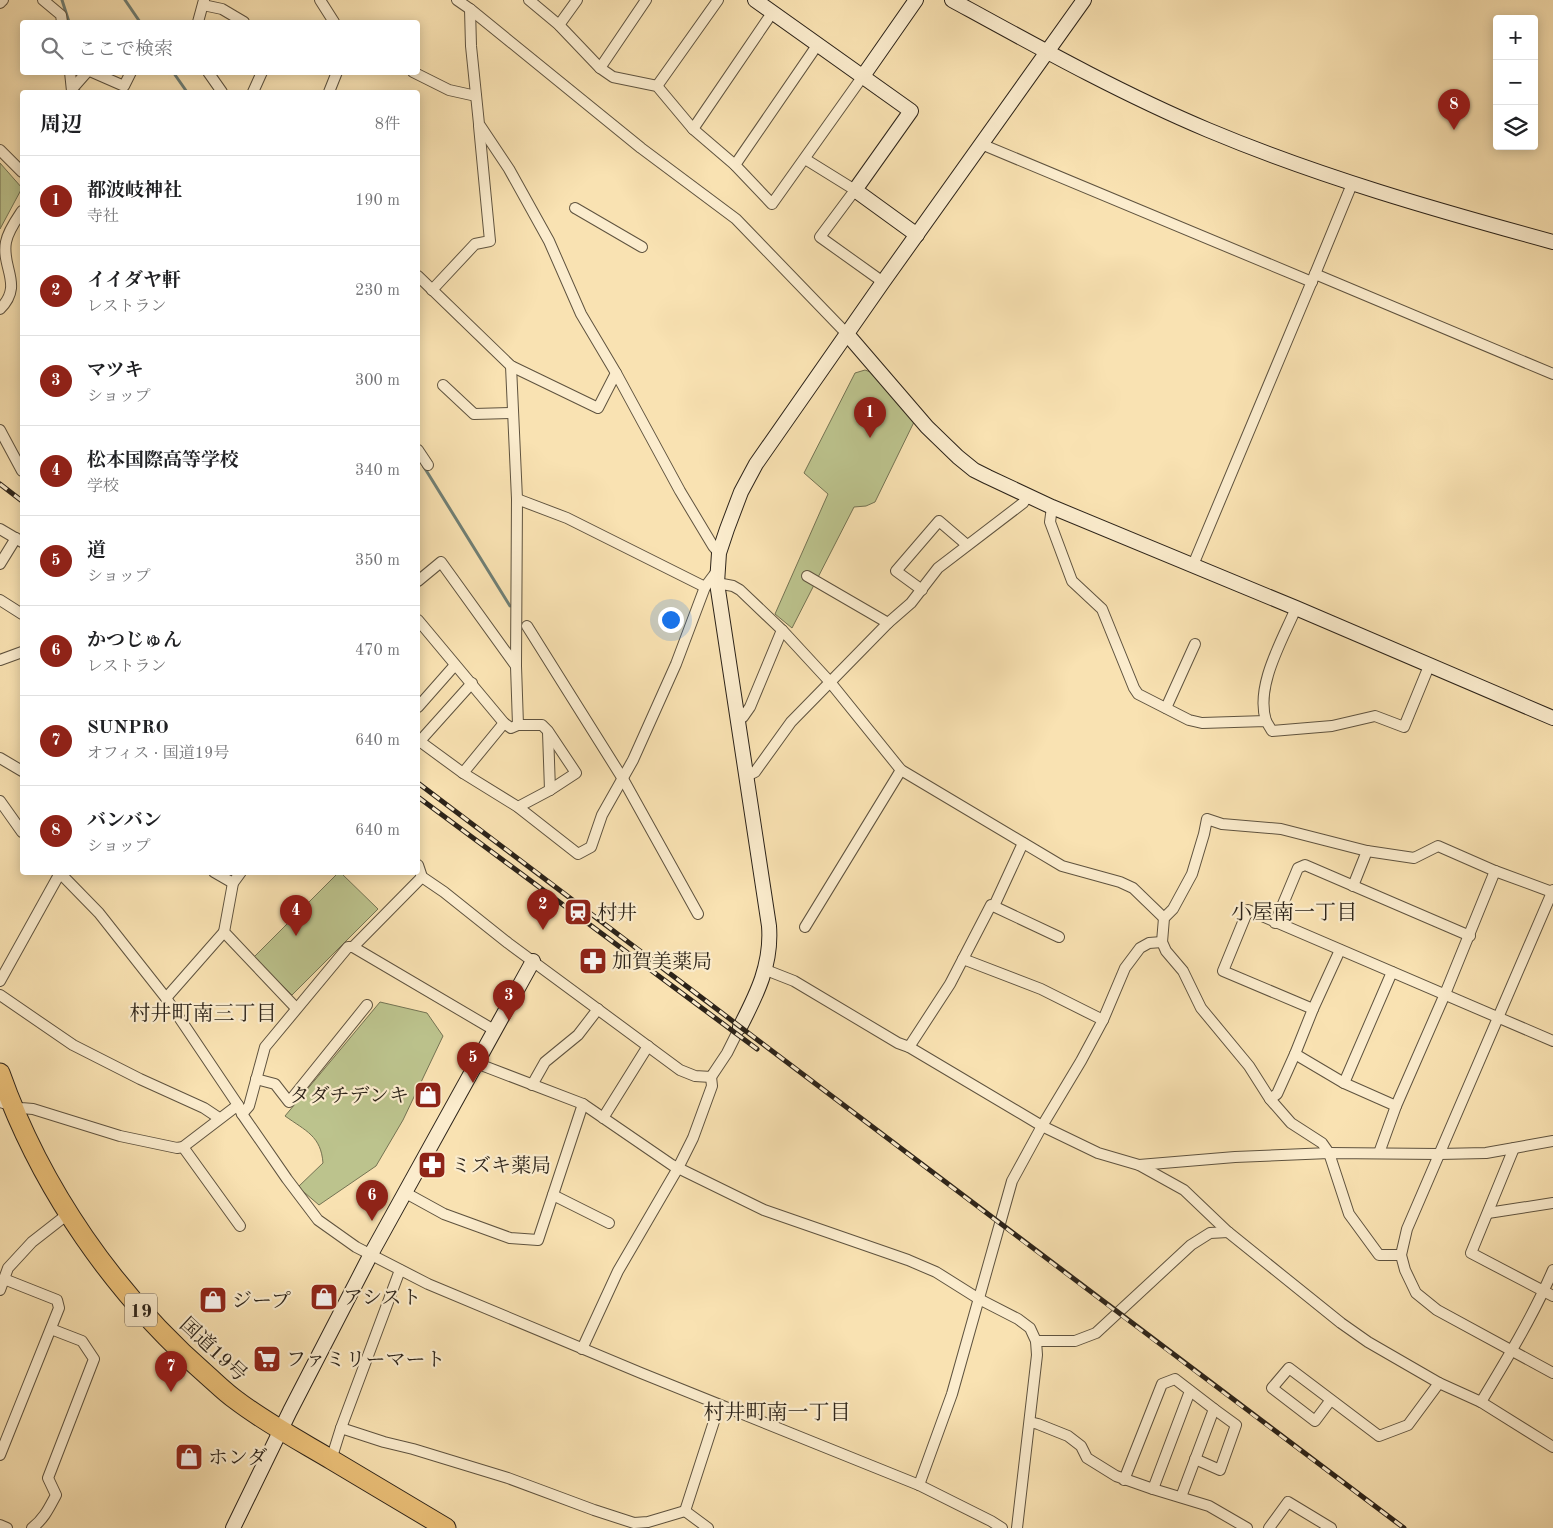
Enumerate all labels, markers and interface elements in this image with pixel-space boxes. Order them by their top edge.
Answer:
map controls [1493,15,1538,150]
button: + [1493,15,1538,60]
search box [20,20,420,75]
icon: search [38,34,66,62]
text: ここで検索 [78,41,173,60]
button: − [1493,60,1538,105]
pin: 8 [1438,89,1470,130]
button: layers [1493,105,1538,150]
text: 周辺 [40,115,82,136]
text: 8件 [375,117,400,133]
text: 都波岐神社 [87,182,182,201]
text: 1 [51,193,61,209]
text: 190 m [355,193,400,209]
text: 寺社 [87,209,119,225]
text: イイダヤ軒 [87,272,181,291]
text: 2 [51,283,61,299]
text: 230 m [355,283,400,299]
text: レストラン [87,299,167,315]
text: マツキ [87,362,143,381]
text: 3 [51,373,61,389]
text: 300 m [355,373,400,389]
text: ショップ [87,389,151,405]
pin: 1 [854,397,886,438]
text: 松本国際高等学校 [87,452,239,471]
text: 4 [51,463,61,479]
text: 340 m [355,463,400,479]
text: 学校 [87,479,119,495]
text: 道 [87,542,106,561]
text: 5 [51,553,61,569]
text: 350 m [355,553,400,569]
text: ショップ [87,569,151,585]
your location [658,607,684,633]
text: かつじゅん [87,632,182,651]
text: 6 [51,643,61,659]
text: 470 m [355,643,400,659]
text: レストラン [87,659,167,675]
text: SUNPRO [87,719,169,738]
text: 7 [51,733,61,749]
text: 640 m [355,733,400,749]
text: オフィス · 国道19号 [87,746,229,762]
text: バンバン [87,812,162,831]
text: 8 [51,823,61,839]
text: 640 m [355,823,400,839]
text: ショップ [87,839,151,855]
pin: 2 [527,889,559,930]
pin: 4 [280,895,312,936]
station icon: 村井 [563,897,593,927]
district label: 小屋南一丁目 [1231,901,1357,924]
place label: 村井 [597,902,637,924]
pharmacy icon: 加賀美薬局 [578,946,608,976]
place label: 加賀美薬局 [612,951,712,973]
pin: 3 [493,980,525,1021]
district label: 村井町南三丁目 [130,1002,277,1025]
pin: 5 [457,1042,489,1083]
shop icon: タダチデンキ [413,1080,443,1110]
place label: タダチデンキ [289,1085,409,1107]
pharmacy icon: ミズキ薬局 [417,1150,447,1180]
place label: ミズキ薬局 [451,1155,551,1177]
pin: 6 [356,1180,388,1221]
shop icon: アシスト [309,1282,339,1312]
shop icon: ジープ [198,1285,228,1315]
place label: アシスト [343,1288,422,1309]
place label: ジープ [232,1291,291,1312]
road number: 19 [125,1294,157,1326]
street label: 国道19号 [175,1313,251,1386]
supermarket icon: ファミリーマート [252,1344,282,1374]
place label: ファミリーマート [286,1350,446,1371]
pin: 7 [155,1351,187,1392]
district label: 村井町南一丁目 [704,1401,851,1424]
shop icon: ホンダ [174,1442,204,1472]
place label: ホンダ [208,1447,267,1469]

